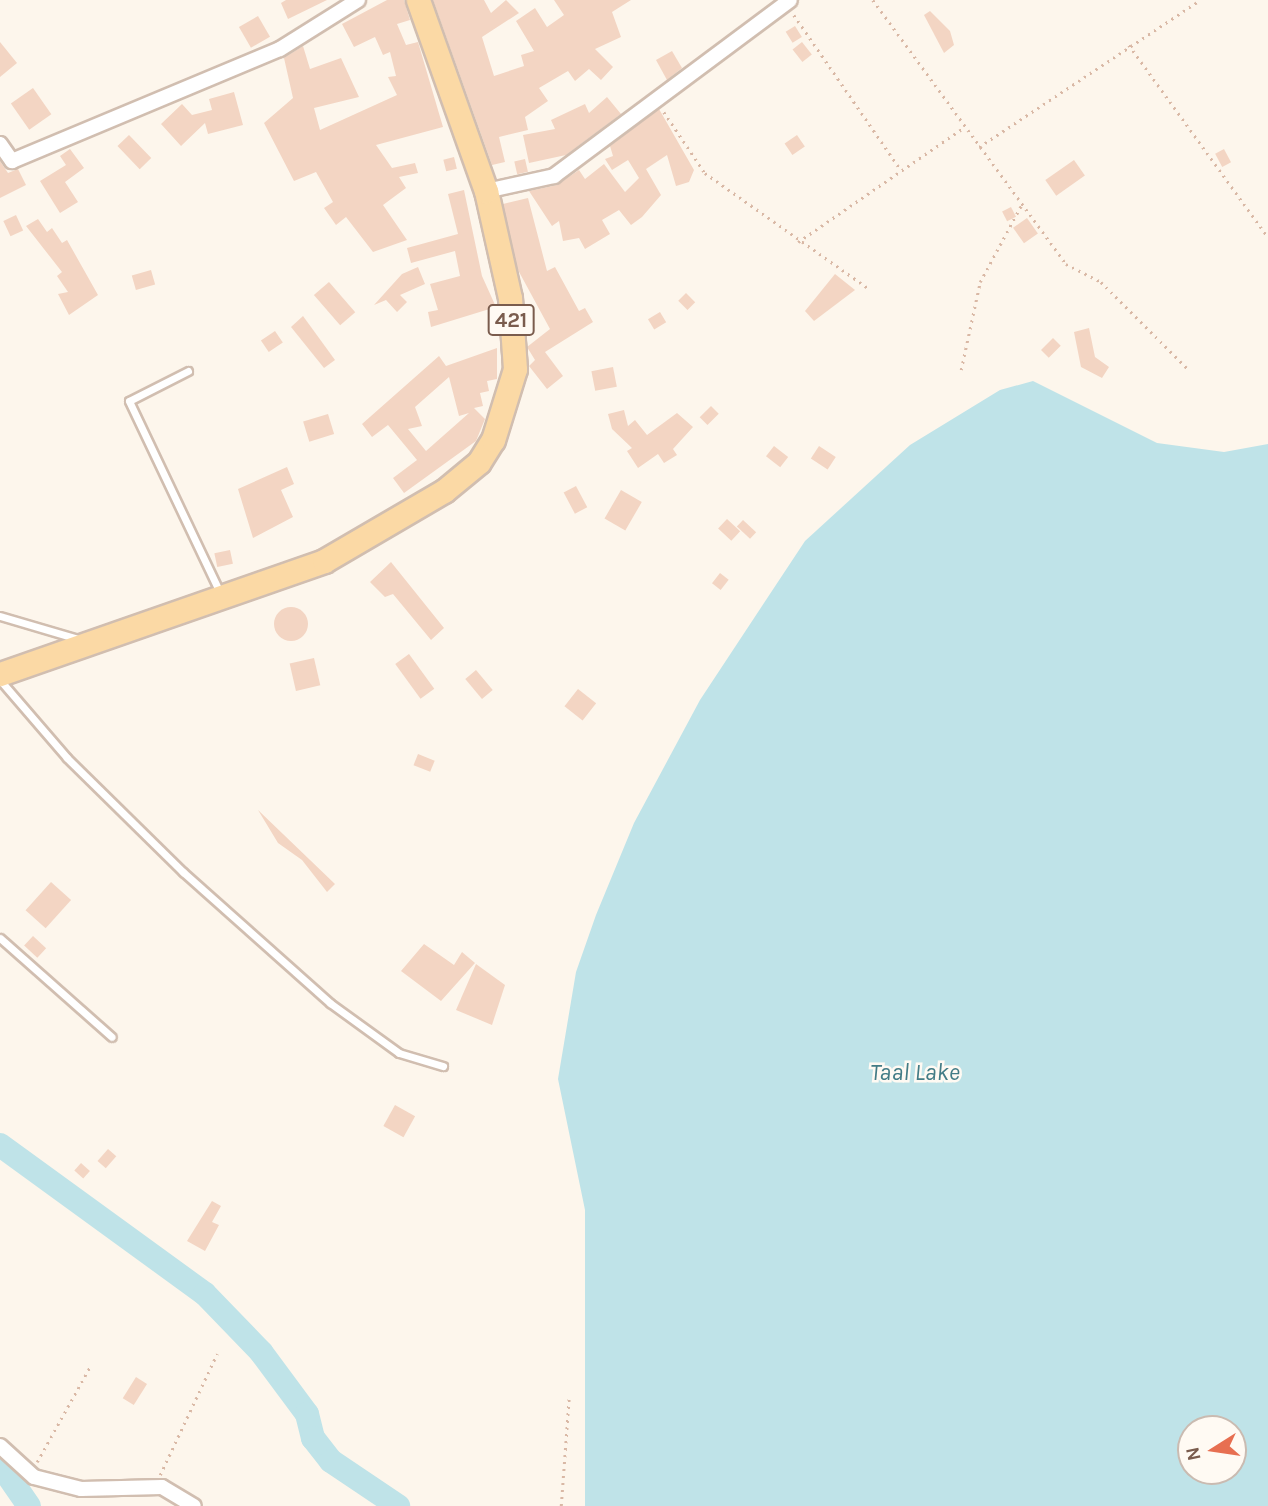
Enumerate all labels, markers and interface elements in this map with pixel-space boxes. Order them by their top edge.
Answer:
road number: 421 [486,302,536,338]
water label: Taal Lake [870,1059,960,1087]
north arrow [1177,1415,1247,1485]
text: N [1181,1445,1206,1463]

